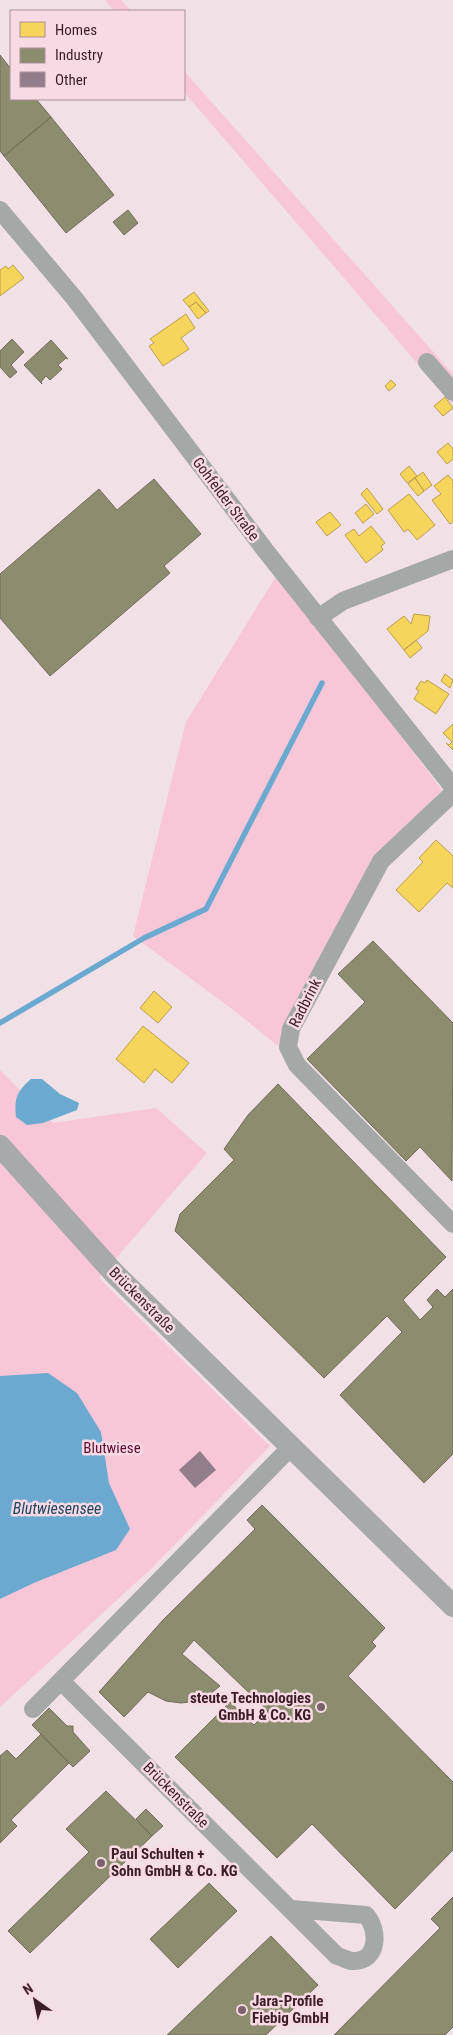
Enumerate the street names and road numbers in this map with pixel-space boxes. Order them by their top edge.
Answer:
street label: Gohfelder Straße [189,454,263,544]
street label: Radbrink [285,976,325,1030]
street label: Brückenstraße [105,1263,179,1337]
street label: Brückenstraße [139,1758,213,1832]

